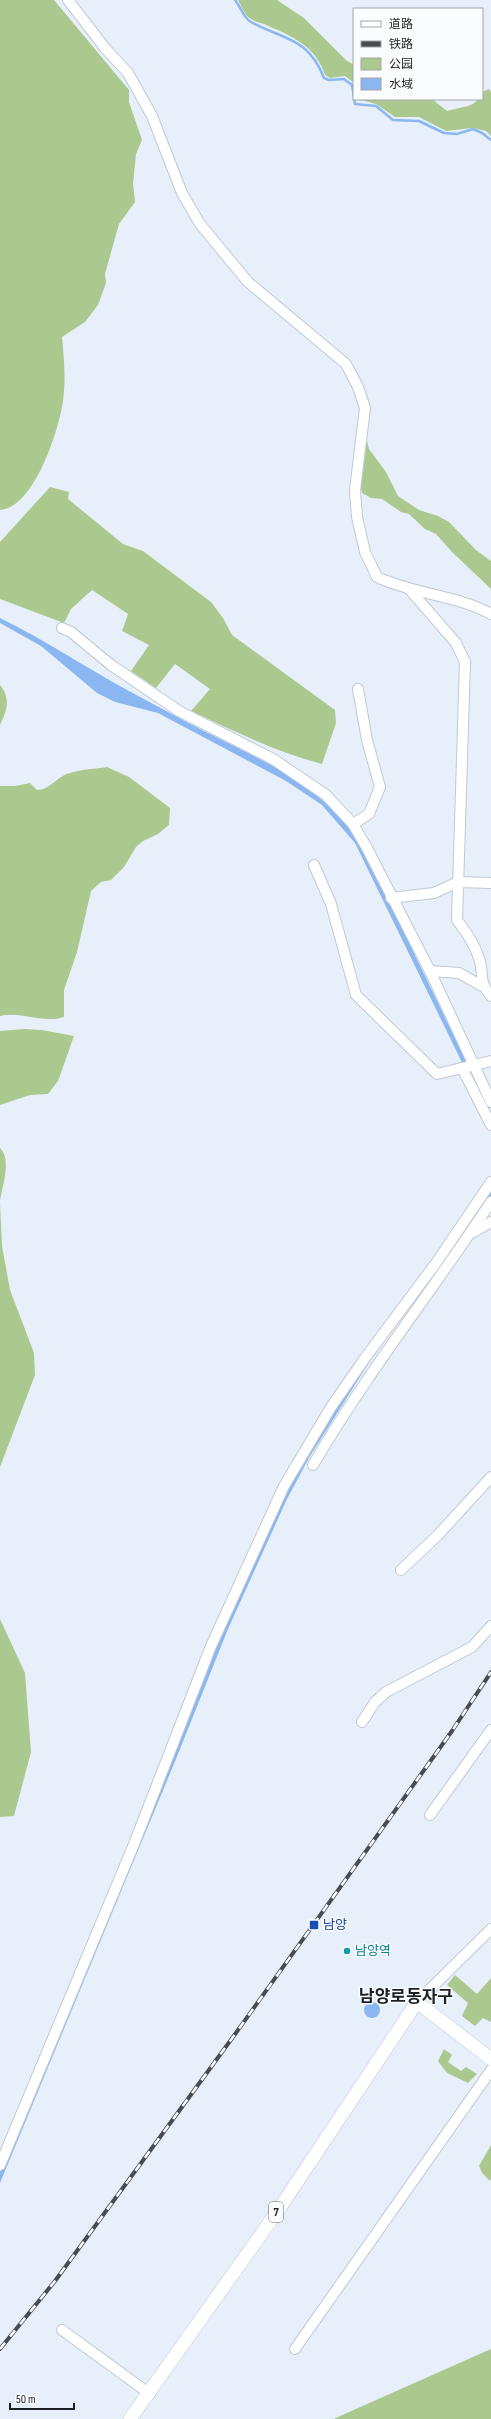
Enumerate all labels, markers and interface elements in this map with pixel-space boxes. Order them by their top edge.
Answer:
legend [353,8,483,100]
text: 道路 [389,17,413,32]
text: 铁路 [389,37,413,52]
text: 公园 [389,57,413,72]
text: 水域 [389,77,413,92]
place label: 남양 [323,1917,347,1933]
marker: 남양 [308,1919,320,1931]
place label: 남양역 [355,1943,391,1959]
marker: 남양역 [342,1946,352,1956]
district label: 남양로동자구 [359,1987,453,2007]
road number: 7 [269,2202,283,2222]
scale bar [10,2385,74,2411]
text: 50 m [16,2392,36,2407]

